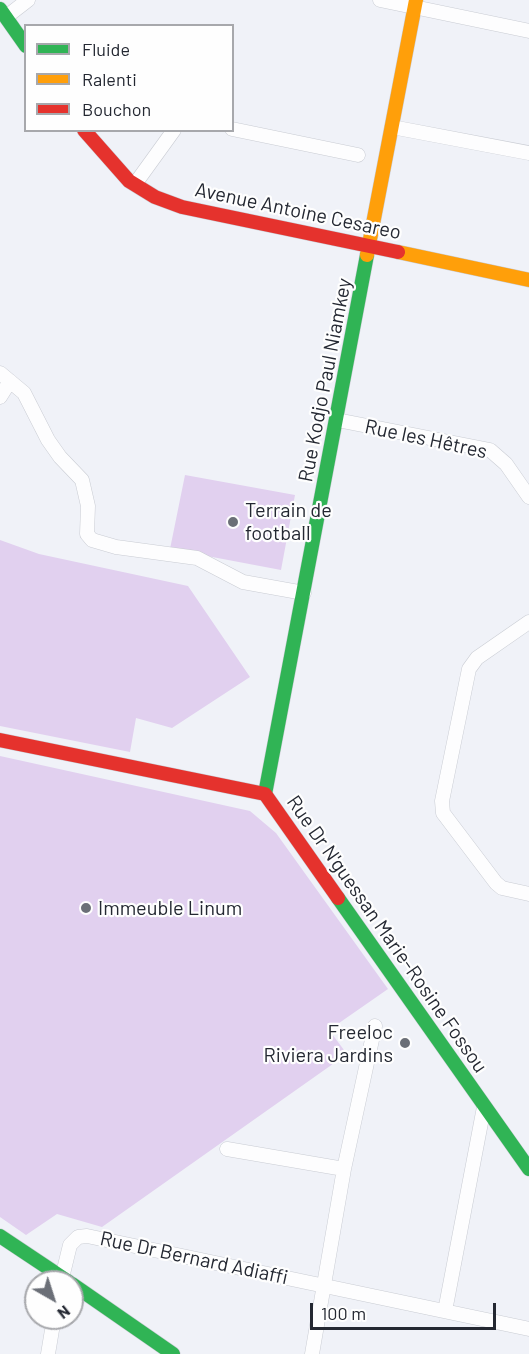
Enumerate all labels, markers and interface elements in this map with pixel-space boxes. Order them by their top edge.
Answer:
legend [24,24,234,132]
text: Fluide [82,38,130,60]
text: Ralenti [82,68,137,90]
text: Bouchon [82,98,151,120]
street label: Avenue Antoine Cesareo [193,177,403,245]
street label: Rue Kodjo Paul Niamkey [293,276,357,484]
street label: Rue les Hêtres [363,414,489,464]
place label: Terrain de football [245,498,332,545]
marker: Terrain de football [226,515,240,529]
street label: Rue Dr N'guessan Marie-Rosine Fossou [282,791,492,1077]
place label: Immeuble Linum [98,896,242,920]
marker: Immeuble Linum [79,901,93,915]
place label: Freeloc Riviera Jardins [264,1020,393,1067]
marker: Freeloc Riviera Jardins [398,1036,412,1050]
street label: Rue Dr Bernard Adiaffi [98,1226,290,1290]
north arrow [24,1270,84,1330]
scale bar [313,1291,499,1329]
text: N [54,1302,75,1324]
text: 100 m [321,1302,366,1324]

